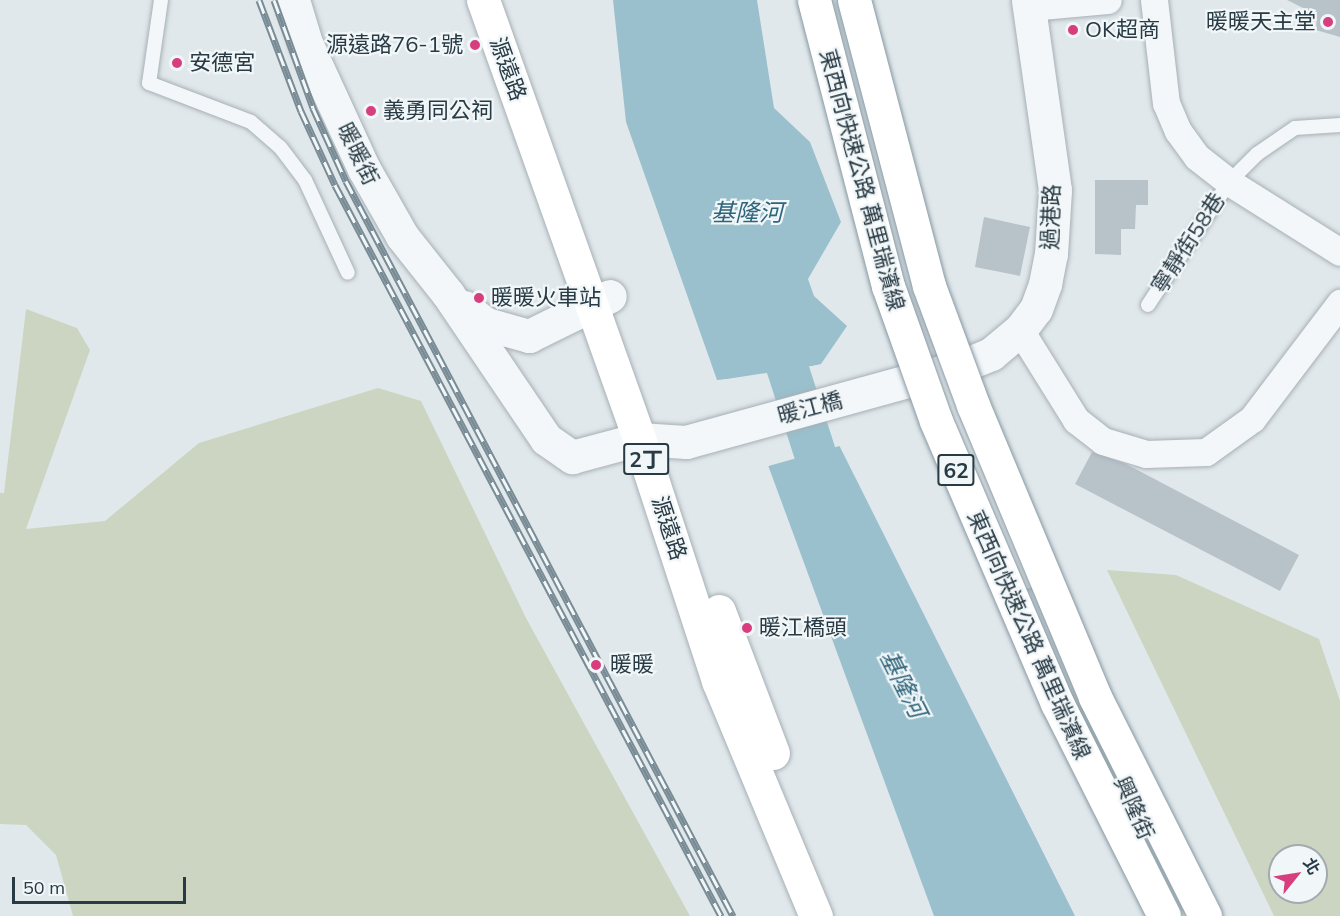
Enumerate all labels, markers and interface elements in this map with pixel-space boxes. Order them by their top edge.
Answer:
place label: 暖暖天主堂 [1206,9,1316,35]
marker: 暖暖天主堂 [1321,15,1335,29]
place label: OK超商 [1085,17,1160,43]
marker: OK超商 [1066,23,1080,37]
place label: 源遠路76-1號 [326,32,463,58]
street label: 源遠路 [484,33,532,105]
marker: 源遠路76-1號 [468,38,482,52]
street label: 東西向快速公路 萬里瑞濱線 [814,46,910,314]
place label: 安德宮 [189,50,255,76]
marker: 安德宮 [170,56,184,70]
place label: 義勇同公祠 [383,98,493,124]
marker: 義勇同公祠 [364,104,378,118]
street label: 暖暖街 [332,119,384,189]
street label: 過港路 [1037,184,1065,250]
street label: 寧靜街58巷 [1146,188,1230,298]
water label: 基隆河 [711,199,783,227]
place label: 暖暖火車站 [491,285,601,311]
marker: 暖暖火車站 [472,291,486,305]
street label: 暖江橋 [775,387,845,429]
road number: 2丁 [622,441,670,477]
road number: 62 [936,452,976,488]
street label: 源遠路 [646,493,692,563]
street label: 東西向快速公路 萬里瑞濱線 [962,506,1096,764]
place label: 暖江橋頭 [759,615,847,641]
marker: 暖江橋頭 [740,621,754,635]
water label: 基隆河 [874,645,932,723]
place label: 暖暖 [610,652,654,678]
marker: 暖暖 [587,656,605,674]
street label: 興隆街 [1109,772,1159,844]
north arrow [1268,844,1328,904]
text: 北 [1299,854,1325,878]
scale bar [15,865,189,903]
text: 50 m [23,876,65,899]

